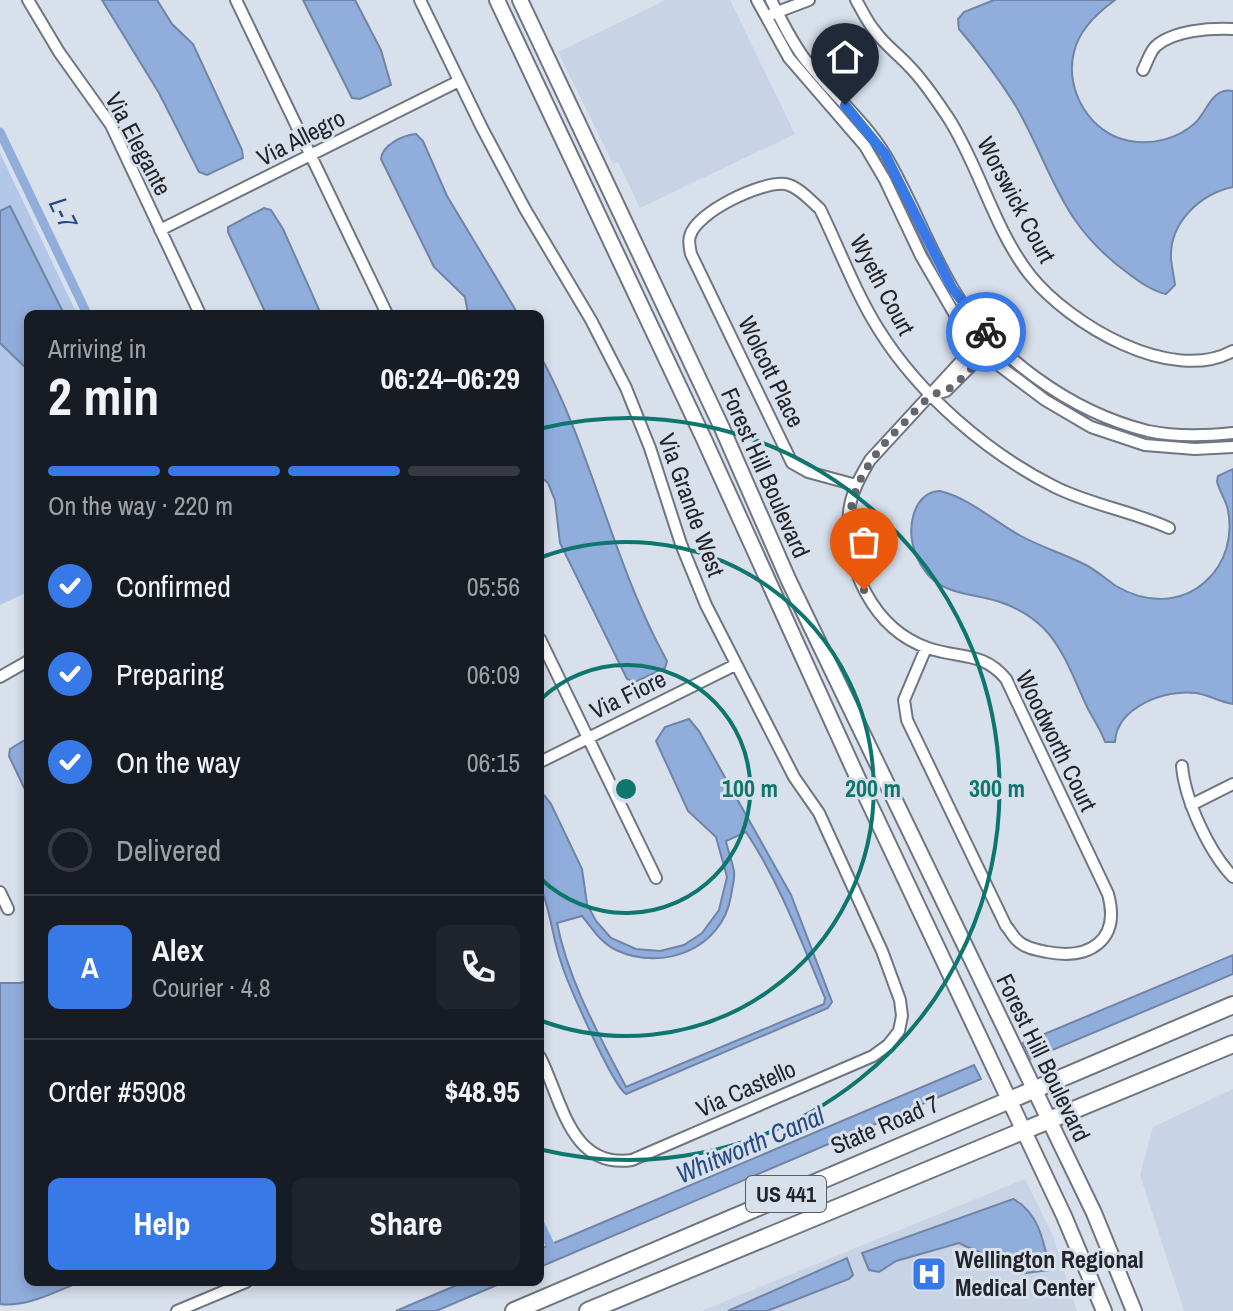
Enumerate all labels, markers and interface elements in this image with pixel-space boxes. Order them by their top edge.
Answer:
pin [811,23,879,105]
icon: home [823,35,867,79]
street label: Via Elegante [98,86,179,201]
street label: Via Allegro [251,101,350,173]
street label: Worswick Court [970,131,1064,269]
water label: L-7 [41,191,86,235]
street label: Wyeth Court [843,229,923,341]
courier [946,292,1026,372]
icon: bike [964,310,1008,354]
street label: Wolcott Place [731,311,813,432]
text: Arriving in [48,331,146,366]
text: 06:24–06:29 [381,358,520,398]
text: 2 min [48,361,159,431]
street label: Forest Hill Boulevard [714,383,818,563]
street label: Via Grande West [651,429,733,581]
text: On the way · 220 m [48,488,233,523]
pin [830,508,898,590]
icon: bag [842,520,886,564]
icon: check [48,564,92,608]
text: Confirmed [116,566,231,606]
text: 05:56 [467,569,520,604]
icon: check [48,652,92,696]
text: Preparing [116,654,224,694]
text: 06:09 [467,657,520,692]
street label: Via Fiore [584,662,671,726]
street label: Woodworth Court [1009,665,1105,817]
icon: check [48,740,92,784]
text: On the way [116,742,240,782]
text: 06:15 [467,745,520,780]
text: 100 m [722,772,778,804]
text: 200 m [845,772,901,804]
text: 300 m [969,772,1025,804]
centre of rings [612,775,640,803]
text: Delivered [116,830,221,870]
button: phone [436,925,520,1009]
text: Alex [152,930,204,970]
text: A [81,947,99,987]
street label: Forest Hill Boulevard [989,968,1098,1147]
text: Courier · 4.8 [152,970,271,1005]
street label: Via Castello [691,1052,800,1124]
text: Order #5908 [48,1071,186,1111]
text: $48.95 [445,1071,520,1111]
street label: State Road 7 [825,1087,944,1161]
water label: Whitworth Canal [670,1097,830,1191]
road number: US 441 [746,1176,826,1212]
button: Help [48,1178,276,1270]
button: Share [292,1178,520,1270]
place label: Wellington Regional Medical Center [955,1243,1144,1303]
hospital icon: Wellington Regional Medical Center [910,1255,948,1293]

